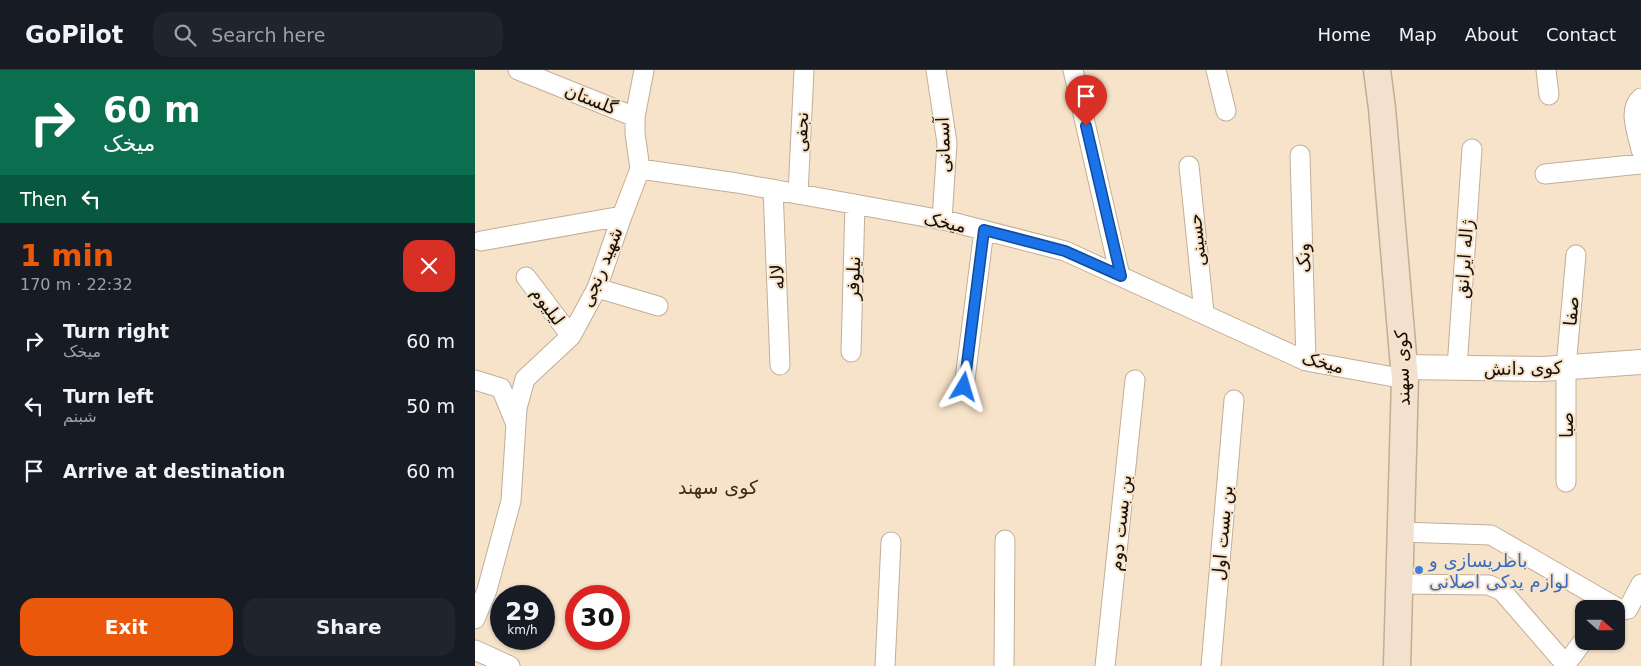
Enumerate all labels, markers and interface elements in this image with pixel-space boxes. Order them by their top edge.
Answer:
search box [153,12,503,57]
text: GoPilot [25,21,123,49]
icon: search [171,21,199,49]
text: Search here [211,24,325,46]
text: Home [1318,24,1371,45]
text: Map [1399,24,1437,45]
text: About [1465,24,1518,45]
text: Contact [1546,24,1616,45]
pin [1065,75,1107,126]
street label: گلستان [562,79,621,119]
icon: arrive [1072,82,1100,110]
icon: right [20,90,85,155]
text: 60 m [103,90,200,130]
street label: نجفی [790,111,812,153]
street label: آسمانی [930,116,954,173]
text: میخک [103,131,155,156]
icon: left [77,185,105,213]
text: Then [20,188,67,210]
street label: میخک [922,207,968,237]
street label: حسینی [1184,213,1210,267]
street label: ژاله ایرانق [1451,219,1478,299]
street label: شهید رنجی [575,224,627,310]
text: 1 min [20,238,114,273]
button: close [403,240,455,292]
street label: ونک [1292,243,1315,273]
street label: نیلوفر [842,256,865,302]
street label: لاله [766,264,788,290]
text: 170 m · 22:32 [20,275,133,294]
street label: لیلیوم [526,283,569,330]
street label: صفا [1559,295,1583,327]
text: Turn right [63,320,169,342]
icon: right [20,327,48,355]
street label: کوی سهند [1390,329,1415,406]
text: 60 m [406,330,455,352]
text: میخک [63,342,101,361]
street label: میخک [1300,347,1346,377]
street label: کوی دانش [1483,357,1563,380]
position arrow [937,360,989,412]
text: Turn left [63,385,154,407]
icon: left [20,392,48,420]
text: 50 m [406,395,455,417]
text: شبنم [63,407,97,426]
street label: صبا [1556,412,1577,438]
icon: arrive [20,457,48,485]
text: Arrive at destination [63,460,285,482]
text: 60 m [406,460,455,482]
street label: بن بست دوم [1105,474,1136,572]
district label: کوی سهند [678,476,759,499]
street label: بن بست اول [1207,484,1238,582]
place label: باطریسازی و لوازم یدکی اصلانی [1428,550,1569,593]
marker: باطریسازی و لوازم یدکی اصلانی [1413,564,1425,576]
speed limit sign: 30 [565,585,630,650]
text: 29 [505,597,540,626]
button: Exit [20,598,233,656]
button: Share [243,598,455,656]
north arrow [1575,600,1625,650]
map controls [1575,600,1625,650]
text: km/h [507,623,538,637]

